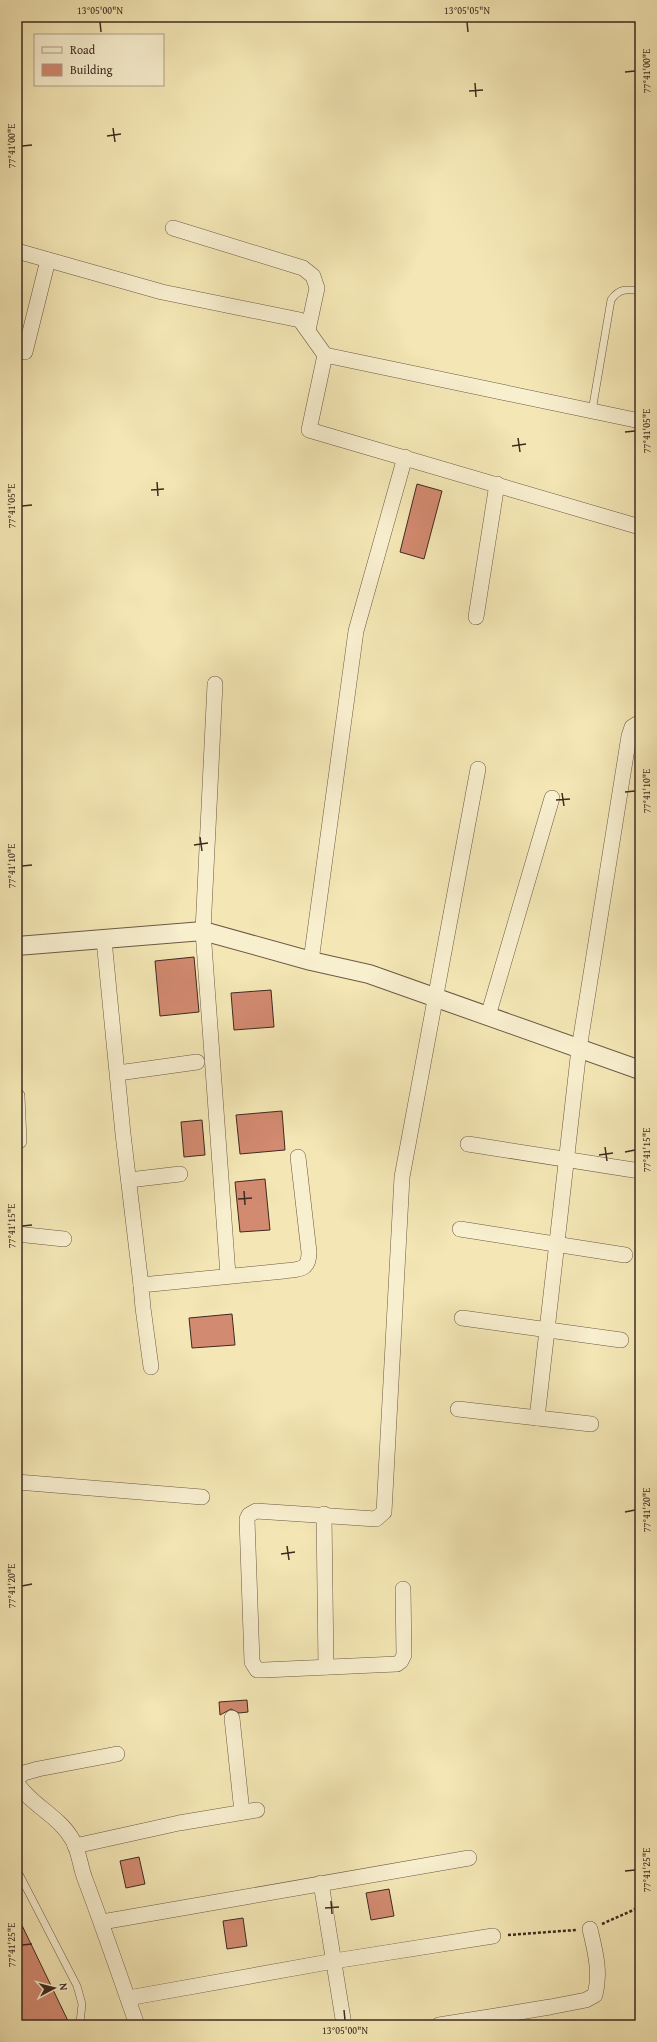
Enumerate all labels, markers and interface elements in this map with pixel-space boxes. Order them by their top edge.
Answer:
text: 13°05'00"N [77,3,123,18]
text: 13°05'05"N [444,3,490,18]
legend [34,34,164,86]
text: Road [70,41,96,58]
text: 77°41'00"E [639,49,654,93]
text: Building [70,61,113,78]
text: 77°41'00"E [4,124,19,168]
text: 77°41'05"E [639,409,654,453]
text: 77°41'05"E [4,484,19,528]
text: 77°41'10"E [639,769,654,813]
text: 77°41'10"E [4,844,19,888]
text: 77°41'15"E [639,1128,654,1172]
text: 77°41'15"E [4,1204,19,1248]
text: 77°41'20"E [639,1488,654,1532]
text: 77°41'20"E [4,1564,19,1608]
text: 77°41'25"E [639,1848,654,1892]
text: 77°41'25"E [4,1923,19,1967]
north arrow [34,1968,74,2008]
text: N [56,1982,72,1992]
text: 13°05'00"N [322,2023,368,2038]

